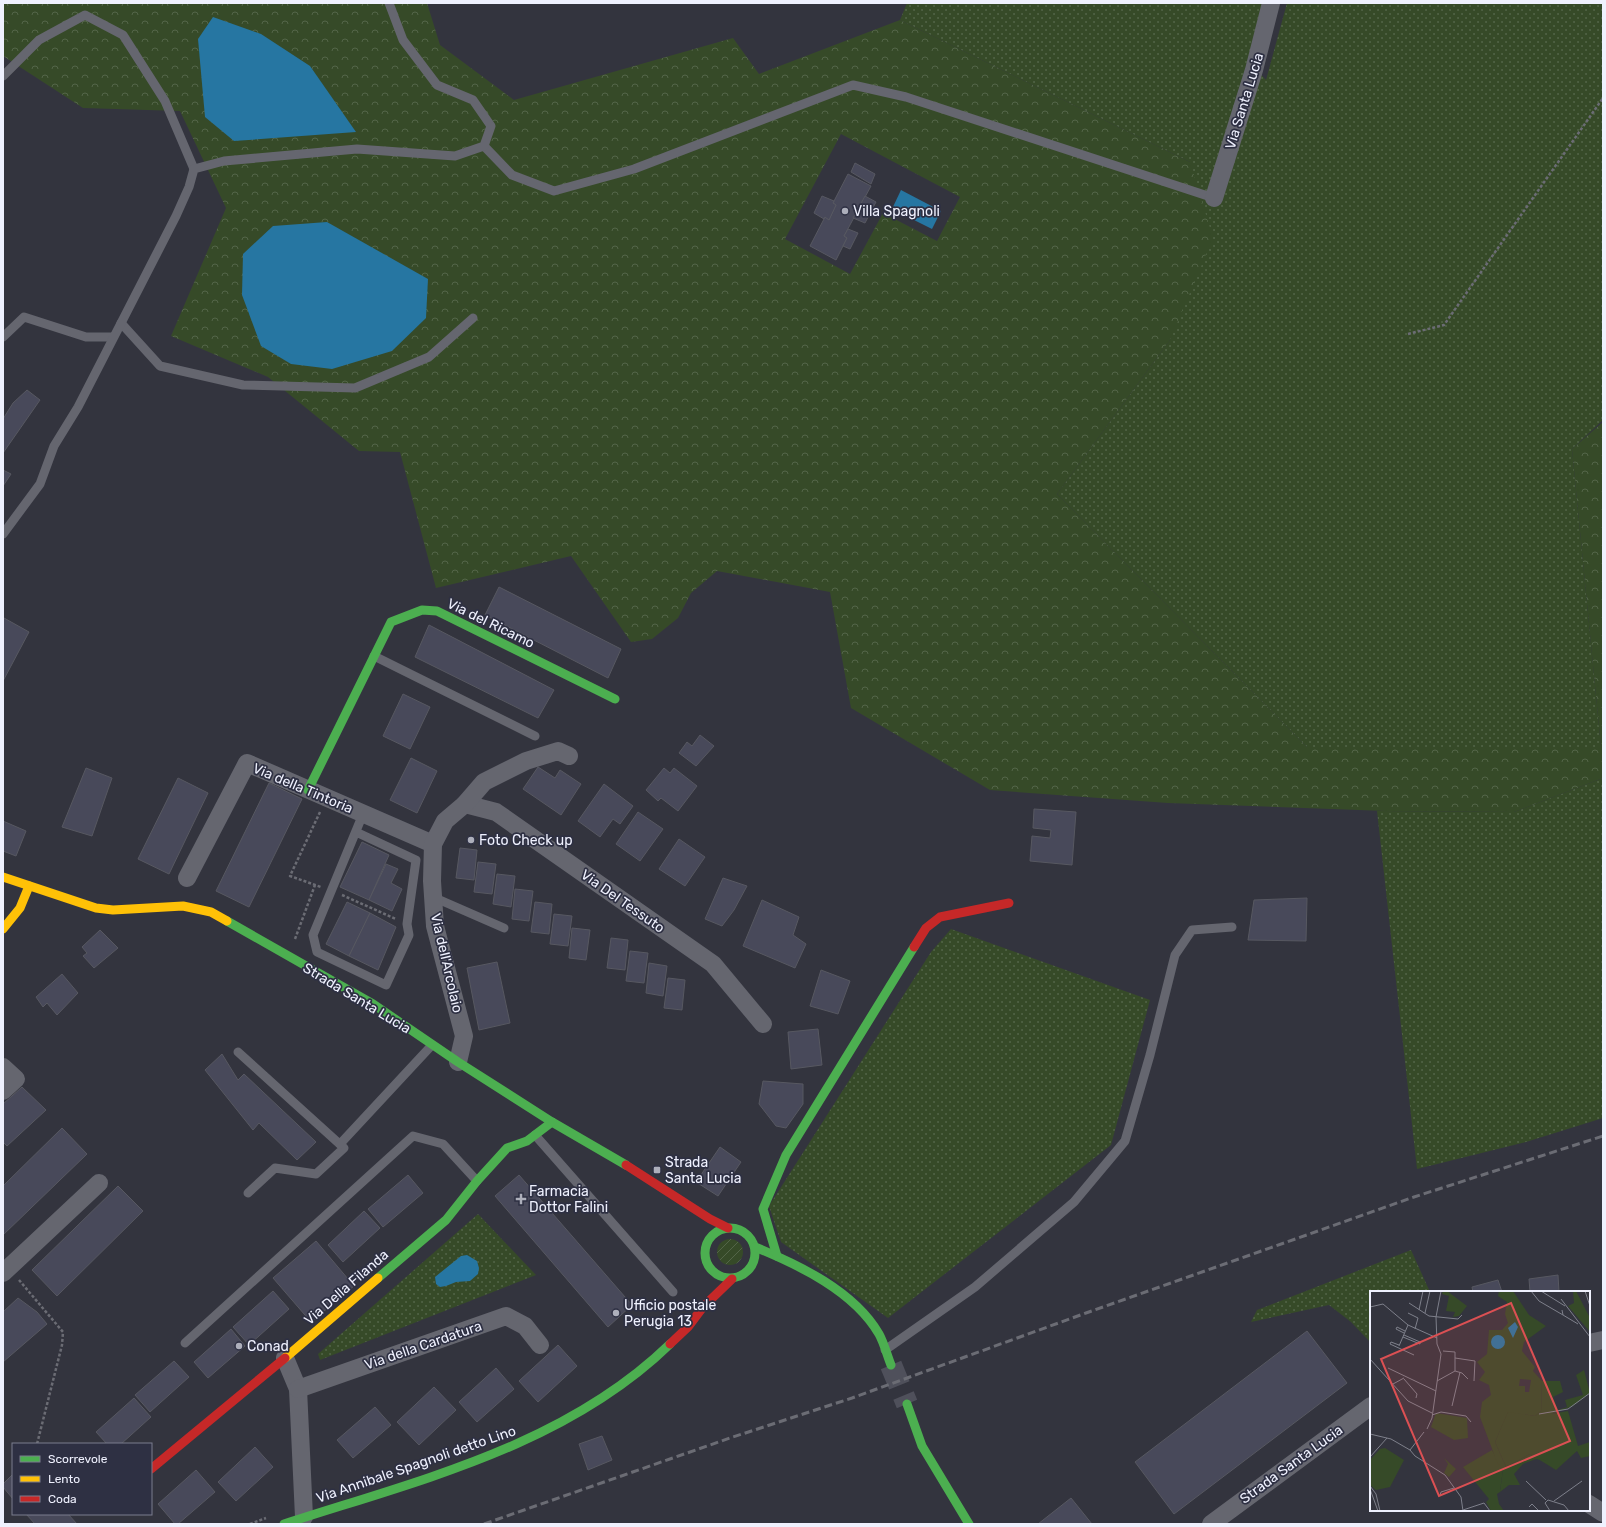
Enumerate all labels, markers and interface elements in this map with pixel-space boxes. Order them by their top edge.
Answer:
street label: Via Santa Lucia [1222,51,1267,151]
place label: Villa Spagnoli [853,203,940,220]
marker: Villa Spagnoli [840,206,850,216]
street label: Via del Ricamo [444,595,537,652]
street label: Via della Tintoria [250,760,355,817]
place label: Foto Check up [479,832,573,849]
marker: Foto Check up [466,835,476,845]
street label: Via Del Tessuto [578,866,668,937]
street label: Via dell'Arcolaio [427,912,466,1015]
street label: Strada Santa Lucia [300,959,414,1037]
place label: Strada Santa Lucia [665,1154,741,1187]
marker: Strada Santa Lucia [652,1165,662,1175]
place label: Farmacia Dottor Falini [529,1183,608,1216]
marker: Farmacia Dottor Falini [516,1194,526,1204]
street label: Via Della Filanda [301,1246,392,1329]
inset map [1370,1291,1590,1511]
place label: Ufficio postale Perugia 13 [624,1297,716,1330]
marker: Ufficio postale Perugia 13 [611,1308,621,1318]
street label: Via della Cardatura [362,1317,484,1374]
place label: Conad [247,1338,289,1355]
marker: Conad [234,1341,244,1351]
street label: Strada Santa Lucia [1237,1421,1346,1507]
street label: Via Annibale Spagnoli detto Lino [314,1422,518,1507]
legend [12,1443,152,1515]
text: Scorrevole [48,1452,108,1466]
text: Lento [48,1472,80,1486]
text: Coda [48,1492,77,1506]

